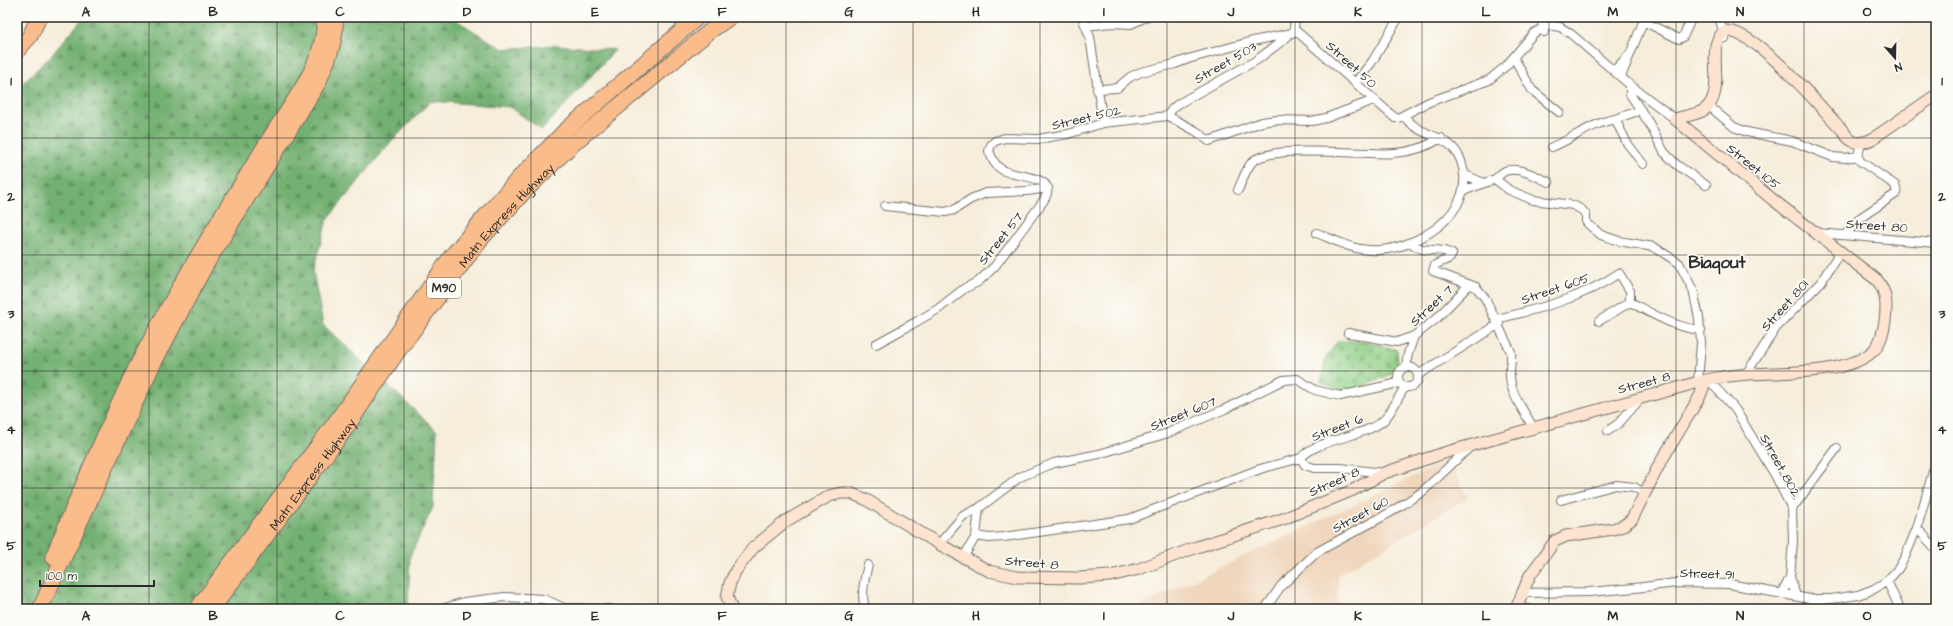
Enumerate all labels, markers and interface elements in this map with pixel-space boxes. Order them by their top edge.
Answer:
text: A [82,3,91,21]
text: B [208,3,218,21]
text: C [335,3,345,21]
text: D [463,3,472,21]
text: E [591,3,599,21]
text: F [717,3,727,21]
text: G [844,3,854,21]
text: H [972,3,980,21]
text: I [1103,3,1105,21]
text: J [1227,3,1235,21]
text: K [1354,3,1362,21]
text: L [1481,3,1491,21]
text: M [1608,3,1619,21]
text: N [1736,3,1744,21]
text: O [1863,3,1872,21]
street label: Street 50 [1322,37,1381,92]
street label: Street 503 [1191,38,1260,88]
north arrow [1875,38,1915,78]
text: N [1892,59,1904,75]
text: 1 [10,72,12,90]
text: 1 [1941,72,1943,90]
street label: Street 502 [1050,101,1123,135]
street label: Street 105 [1723,140,1784,194]
street label: Matn Express Highway [455,159,559,271]
text: 2 [6,188,15,206]
text: 2 [1937,188,1946,206]
street label: Street 57 [974,209,1027,269]
street label: Street 80 [1845,215,1908,237]
district label: Biaqout [1688,251,1747,275]
street label: Street 605 [1519,269,1592,309]
street label: Street 801 [1757,276,1813,335]
road number: M90 [427,278,461,298]
street label: Street 7 [1406,281,1457,330]
text: 3 [7,305,15,323]
text: 3 [1938,305,1946,323]
street label: Street 8 [1616,367,1673,399]
street label: Street 607 [1148,393,1219,435]
street label: Street 6 [1309,410,1366,446]
street label: Matn Express Highway [265,415,361,534]
text: 4 [7,421,16,439]
text: 4 [1938,421,1947,439]
street label: Street 802 [1755,431,1805,501]
street label: Street 8 [1306,463,1363,501]
street label: Street 60 [1329,492,1392,537]
text: 5 [6,537,16,555]
text: 5 [1937,537,1947,555]
street label: Street 8 [1004,552,1060,574]
scale bar [40,562,154,588]
street label: Street 91 [1679,564,1735,584]
text: 100 m [46,568,77,585]
text: A [82,607,91,625]
text: B [208,607,218,625]
text: C [335,607,345,625]
text: D [463,607,472,625]
text: E [591,607,599,625]
text: F [717,607,727,625]
text: G [844,607,854,625]
text: H [972,607,980,625]
text: I [1103,607,1105,625]
text: J [1227,607,1235,625]
text: K [1354,607,1362,625]
text: L [1481,607,1491,625]
text: M [1608,607,1619,625]
text: N [1736,607,1744,625]
text: O [1863,607,1872,625]

